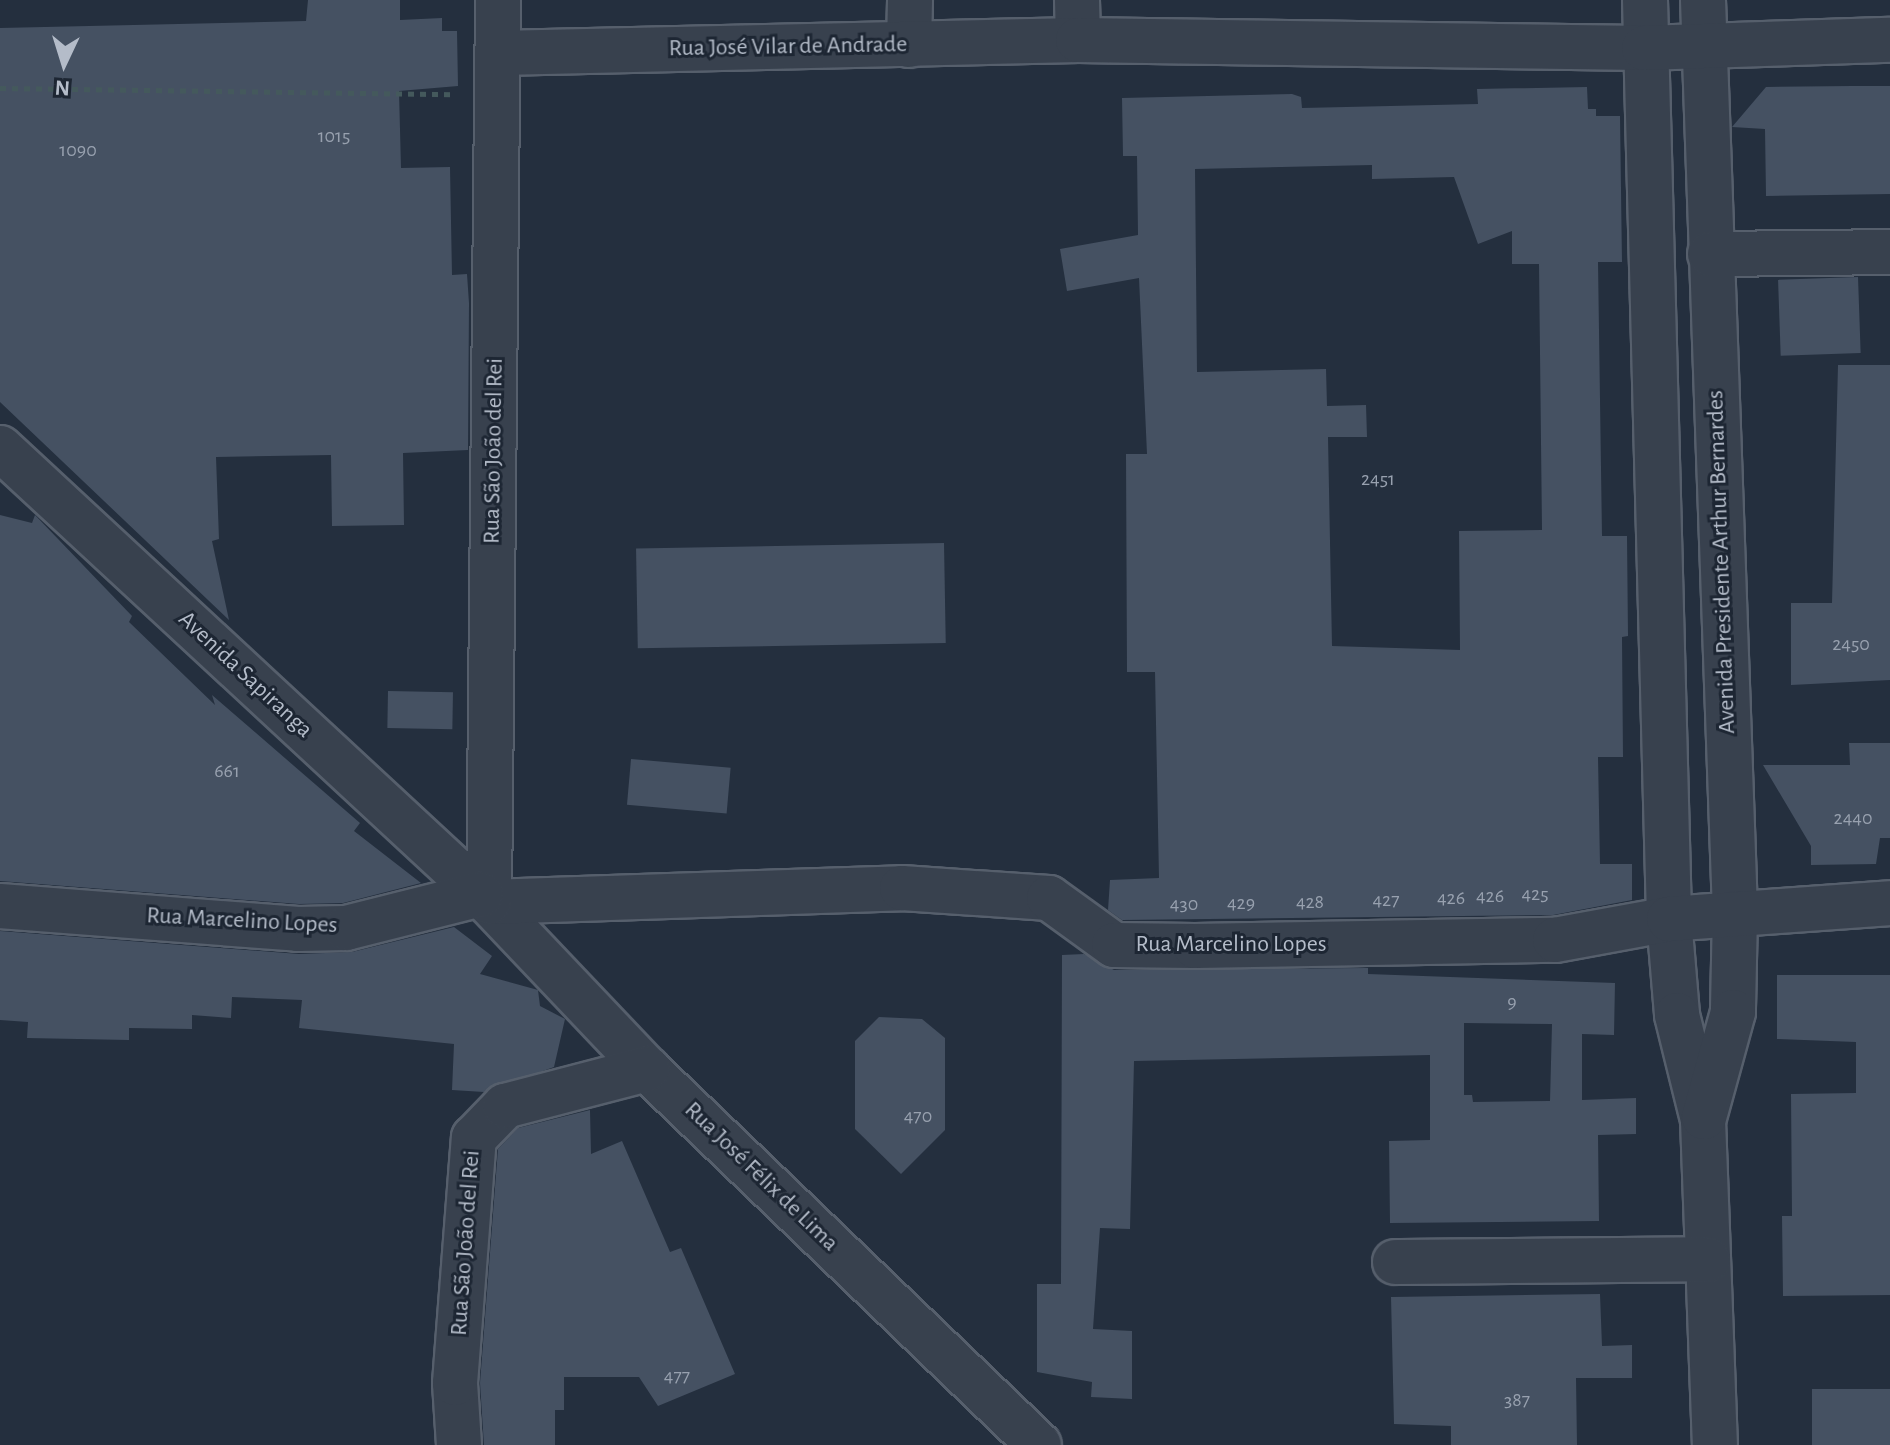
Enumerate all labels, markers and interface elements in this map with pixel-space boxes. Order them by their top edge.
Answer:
north arrow [24,24,104,104]
street label: Rua José Vilar de Andrade [668,31,908,63]
text: N [54,76,71,99]
house number: 1015 [318,124,350,148]
house number: 1090 [59,138,97,162]
street label: Rua São João del Rei [478,358,510,544]
street label: Avenida Presidente Arthur Bernardes [1702,390,1742,734]
house number: 2451 [1361,467,1395,491]
street label: Avenida Sapiranga [172,605,318,745]
house number: 2450 [1832,632,1870,656]
house number: 661 [214,759,240,783]
house number: 2440 [1834,806,1872,830]
house number: 425 [1521,882,1549,906]
house number: 426 [1476,884,1504,908]
house number: 426 [1437,886,1465,910]
house number: 427 [1372,888,1400,912]
house number: 428 [1296,890,1324,914]
house number: 429 [1227,891,1255,915]
house number: 430 [1170,892,1198,916]
street label: Rua Marcelino Lopes [146,902,338,940]
street label: Rua Marcelino Lopes [1135,931,1327,959]
house number: 9 [1507,990,1517,1014]
street label: Rua José Félix de Lima [678,1096,844,1258]
house number: 470 [904,1104,932,1128]
street label: Rua São João del Rei [445,1149,487,1337]
house number: 477 [664,1364,690,1388]
house number: 387 [1504,1388,1530,1412]

